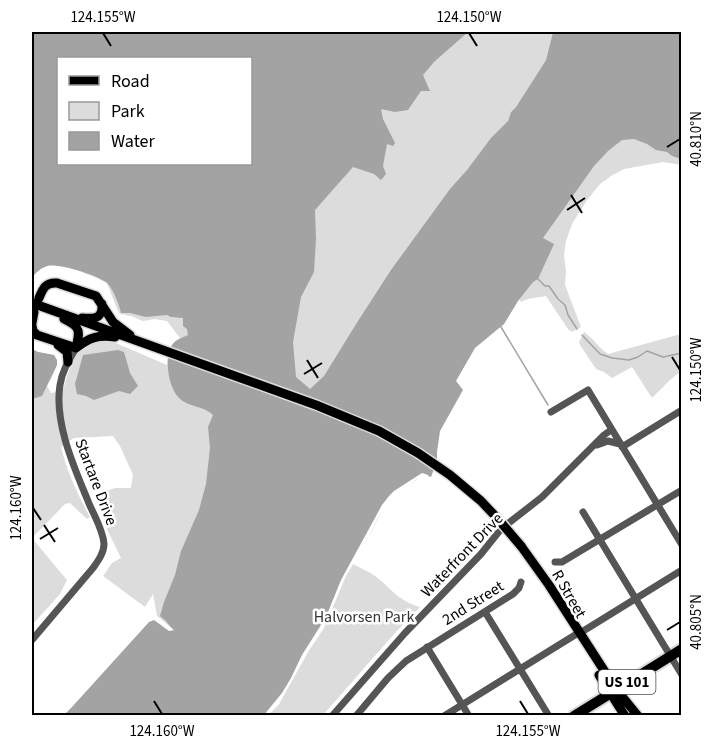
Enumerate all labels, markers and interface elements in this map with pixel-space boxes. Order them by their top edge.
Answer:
text: 124.155°W [70,7,136,28]
text: 124.150°W [436,7,502,28]
legend [57,57,252,165]
text: Road [111,69,150,94]
text: Park [111,99,145,124]
text: 40.810°N [686,111,707,167]
text: Water [111,129,155,154]
text: 124.150°W [686,337,707,403]
street label: Startare Drive [69,435,123,529]
text: 124.160°W [6,475,27,541]
street label: Waterfront Drive [416,508,508,602]
street label: R Street [546,566,592,623]
street label: 2nd Street [438,575,509,631]
text: 40.805°N [686,594,707,650]
park label: Halvorsen Park [314,606,414,628]
road number: US 101 [598,670,656,694]
text: 124.160°W [129,721,195,742]
text: 124.155°W [495,721,561,742]

